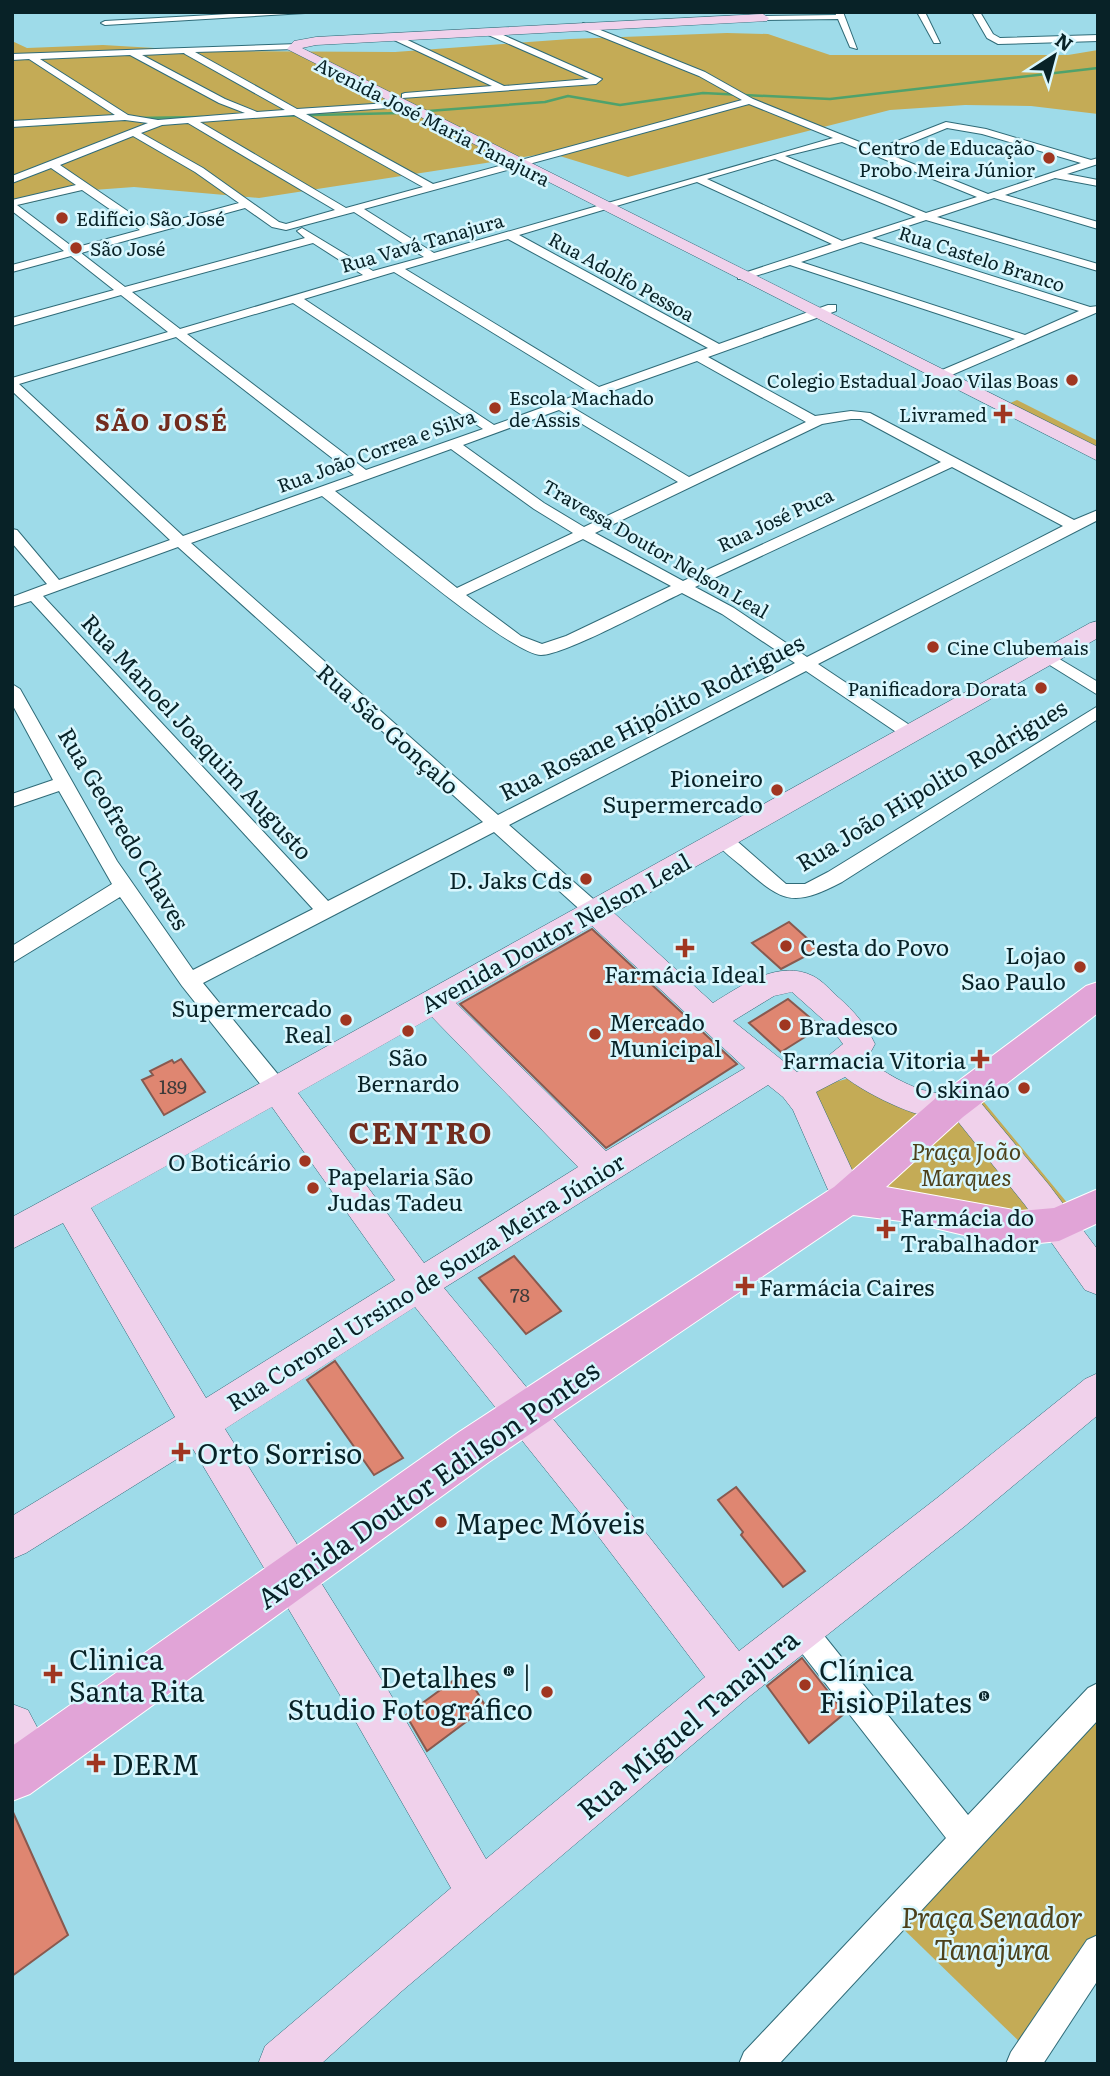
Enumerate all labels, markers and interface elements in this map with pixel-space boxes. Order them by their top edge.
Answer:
north arrow [1019,21,1089,91]
text: N [1050,25,1079,57]
street label: Avenida José Maria Tanajura [311,49,556,193]
place label: Centro de Educação Probo Meira Júnior [858,133,1035,183]
marker: Centro de Educação Probo Meira Júnior [1041,150,1057,166]
place label: Edifício São José [76,204,225,232]
street label: Rua Vavá Tanajura [337,205,508,279]
marker: Edifício São José [54,210,70,226]
street label: Rua Castelo Branco [895,218,1069,298]
street label: Rua Adolfo Pessoa [544,224,701,328]
place label: São José [90,234,165,262]
marker: São José [68,240,84,256]
place label: Colegio Estadual Joao Vilas Boas [767,366,1058,394]
marker: Colegio Estadual Joao Vilas Boas [1064,372,1080,388]
place label: Escola Machado de Assis [509,383,654,433]
marker: Escola Machado de Assis [487,400,503,416]
place label: Livramed [899,400,987,428]
street label: Rua João Correa e Silva [273,401,480,499]
district label: SÃO JOSÉ [95,403,229,438]
marker: Livramed [993,404,1013,424]
street label: Travessa Doutor Nelson Leal [538,472,774,624]
street label: Rua José Puca [712,480,838,558]
street label: Rua Manoel Joaquim Augusto [75,605,321,867]
street label: Rua Rosane Hipólito Rodrigues [493,624,809,808]
place label: Cine Clubemais [947,633,1089,661]
marker: Cine Clubemais [925,639,941,655]
street label: Rua São Gonçalo [310,655,468,801]
place label: Panificadora Dorata [848,674,1028,702]
marker: Panificadora Dorata [1033,680,1049,696]
street label: Rua João Hipolito Rodrigues [789,689,1073,879]
street label: Rua Geofredo Chaves [51,720,199,936]
place label: Pioneiro Supermercado [603,760,763,820]
marker: Pioneiro Supermercado [769,782,785,798]
street label: Avenida Doutor Nelson Leal [414,843,696,1021]
place label: D. Jaks Cds [449,862,572,896]
marker: D. Jaks Cds [578,871,594,887]
place label: Cesta do Povo [800,929,949,963]
place label: Lojao Sao Paulo [961,937,1066,997]
marker: Cesta do Povo [778,938,794,954]
marker: Farmácia Ideal [677,940,693,956]
place label: Farmácia Ideal [604,956,766,990]
marker: Lojao Sao Paulo [1072,959,1088,975]
place label: Supermercado Real [172,990,332,1050]
place label: Mercado Municipal [609,1004,722,1064]
place label: Bradesco [799,1008,898,1042]
marker: Supermercado Real [338,1012,354,1028]
marker: Bradesco [777,1017,793,1033]
marker: São Bernardo [400,1023,416,1039]
marker: Mercado Municipal [587,1026,603,1042]
place label: São Bernardo [356,1039,460,1099]
place label: Farmacia Vitoria [782,1042,967,1076]
marker: Farmacia Vitoria [972,1051,988,1067]
place label: O skináo [915,1071,1010,1105]
house number: 189 [159,1072,187,1100]
marker: O skináo [1016,1080,1032,1096]
district label: CENTRO [348,1109,494,1153]
park label: Praça João Marques [911,1133,1021,1193]
place label: O Boticário [168,1144,291,1178]
street label: Rua Coronel Ursino de Souza Meira Júnior [219,1144,631,1418]
marker: O Boticário [297,1153,313,1169]
place label: Papelaria São Judas Tadeu [327,1158,473,1218]
marker: Papelaria São Judas Tadeu [305,1180,321,1196]
place label: Farmácia do Trabalhador [900,1199,1039,1259]
marker: Farmácia do Trabalhador [878,1221,894,1237]
place label: Farmácia Caires [759,1269,935,1303]
marker: Farmácia Caires [737,1278,753,1294]
house number: 78 [510,1280,530,1308]
street label: Avenida Doutor Edilson Pontes [247,1348,607,1618]
place label: Orto Sorriso [197,1431,362,1473]
marker: Orto Sorriso [171,1442,191,1462]
place label: Mapec Móveis [455,1501,645,1543]
marker: Mapec Móveis [433,1514,449,1530]
street label: Rua Miguel Tanajura [567,1617,807,1829]
place label: Clinica Santa Rita [69,1637,205,1711]
place label: Clínica FisioPilates ® [819,1648,991,1722]
place label: Detalhes ® | Studio Fotográfico [287,1655,533,1729]
marker: Clinica Santa Rita [43,1664,63,1684]
marker: Clínica FisioPilates ® [797,1677,813,1693]
marker: Detalhes ® | Studio Fotográfico [539,1684,555,1700]
place label: DERM [112,1742,200,1784]
marker: DERM [86,1753,106,1773]
park label: Praça Senador Tanajura [901,1895,1083,1969]

